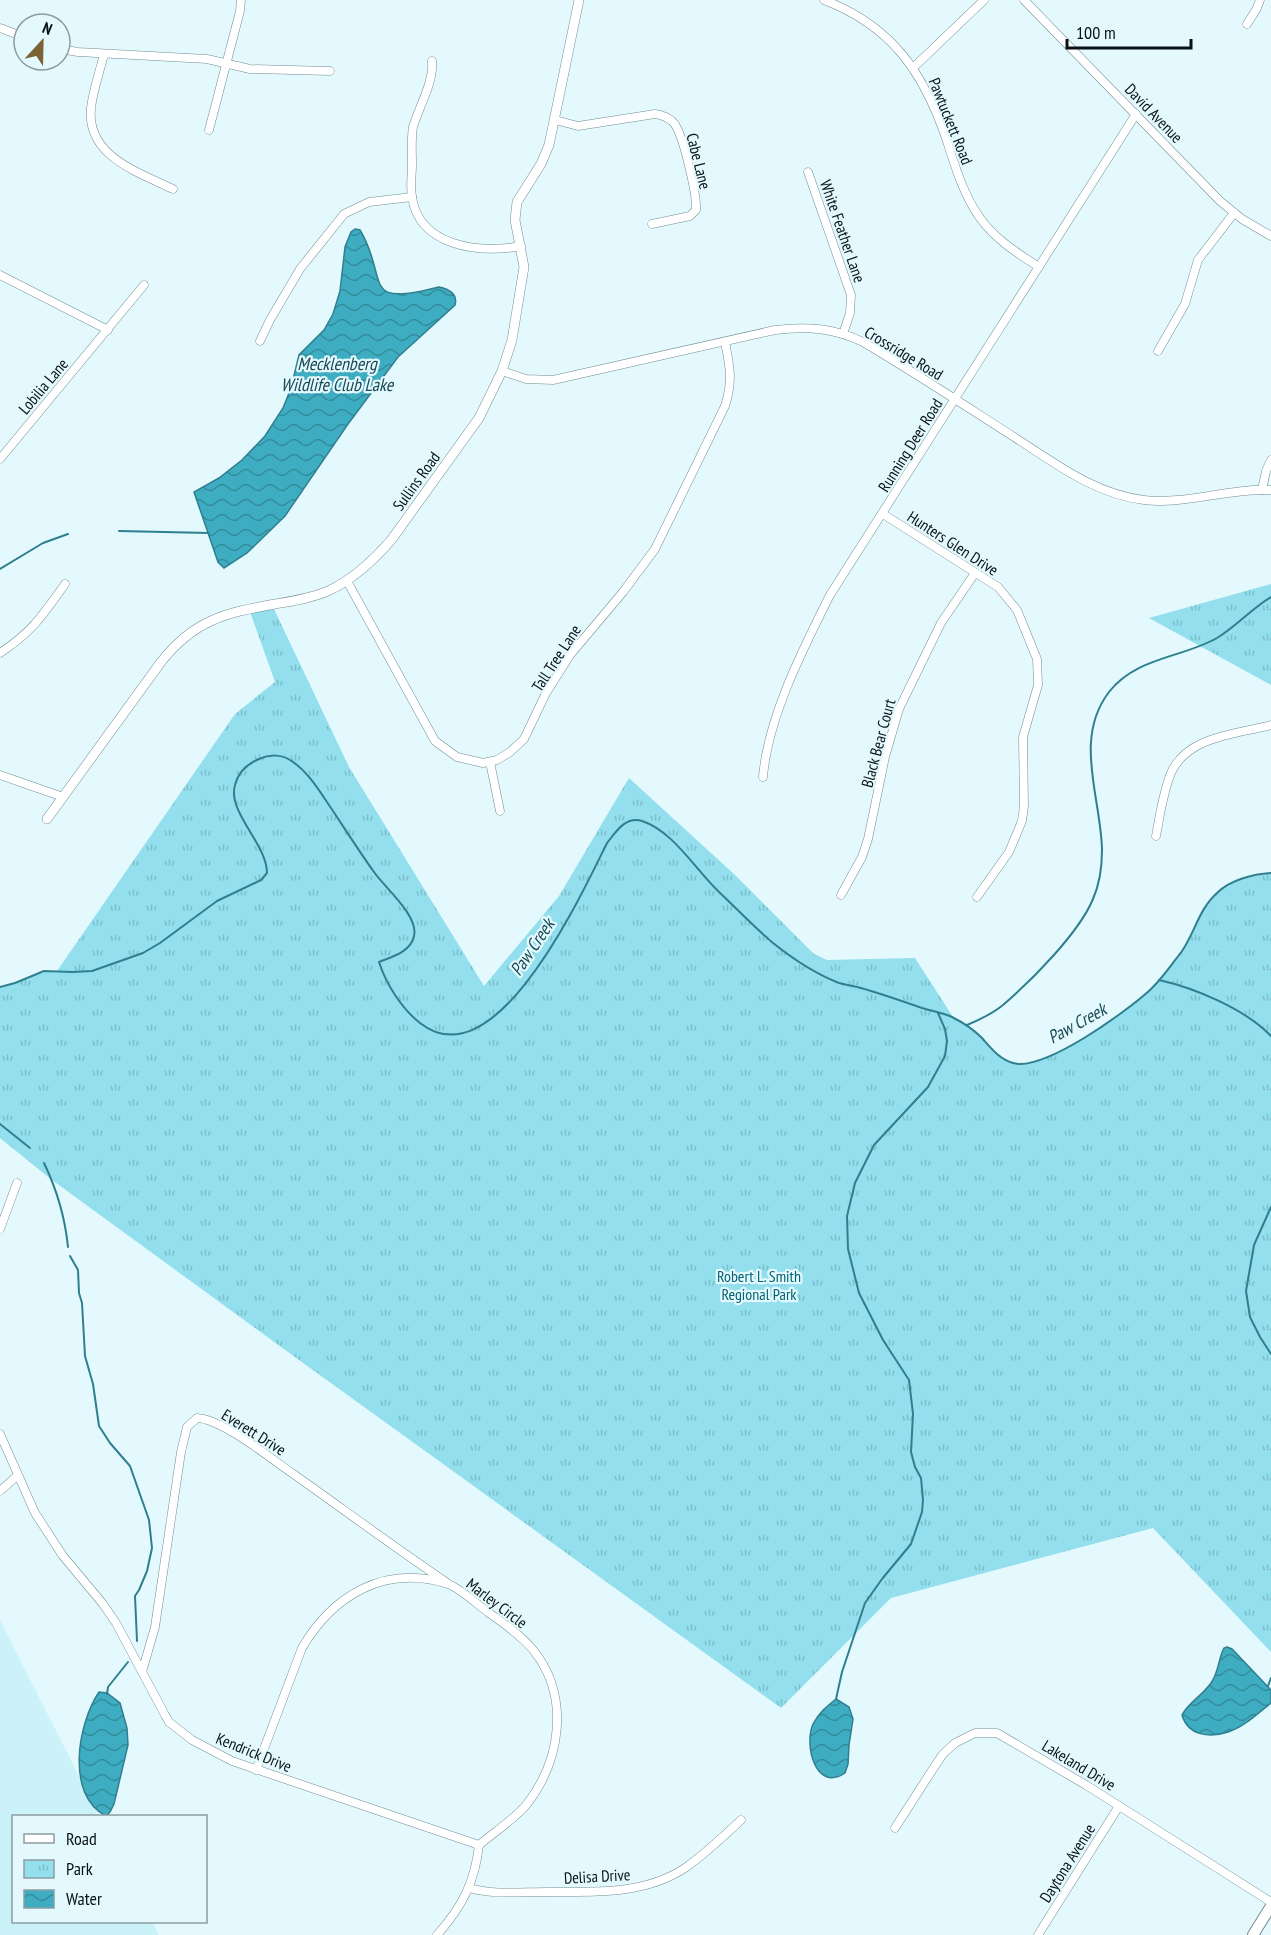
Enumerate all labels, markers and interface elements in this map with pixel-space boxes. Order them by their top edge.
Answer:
north arrow [12,12,72,72]
scale bar [1067,12,1192,50]
text: N [40,17,55,39]
text: 100 m [1076,21,1116,44]
street label: Pawtuckett Road [925,75,977,167]
street label: David Avenue [1121,79,1187,147]
street label: Cabe Lane [682,131,716,191]
street label: White Feather Lane [816,177,870,285]
street label: Crossridge Road [861,322,947,384]
water label: Mecklenberg Wildlife Club Lake [281,352,395,396]
street label: Lobilia Lane [14,354,72,418]
street label: Running Deer Road [873,395,947,495]
street label: Sullins Road [388,448,444,514]
street label: Hunters Glen Drive [904,506,1002,580]
street label: Tall Tree Lane [527,621,585,695]
street label: Black Bear Court [857,696,900,789]
water label: Paw Creek [505,913,560,980]
water label: Paw Creek [1044,997,1112,1048]
park label: Robert L. Smith Regional Park [717,1266,801,1304]
street label: Everett Drive [218,1404,290,1460]
street label: Marley Circle [463,1574,531,1632]
street label: Kendrick Drive [213,1728,295,1776]
street label: Lakeland Drive [1039,1735,1119,1795]
legend [12,1815,207,1923]
street label: Daytona Avenue [1035,1820,1099,1906]
text: Road [66,1827,97,1850]
text: Park [66,1857,93,1880]
street label: Delisa Drive [563,1864,631,1888]
text: Water [66,1887,102,1910]

